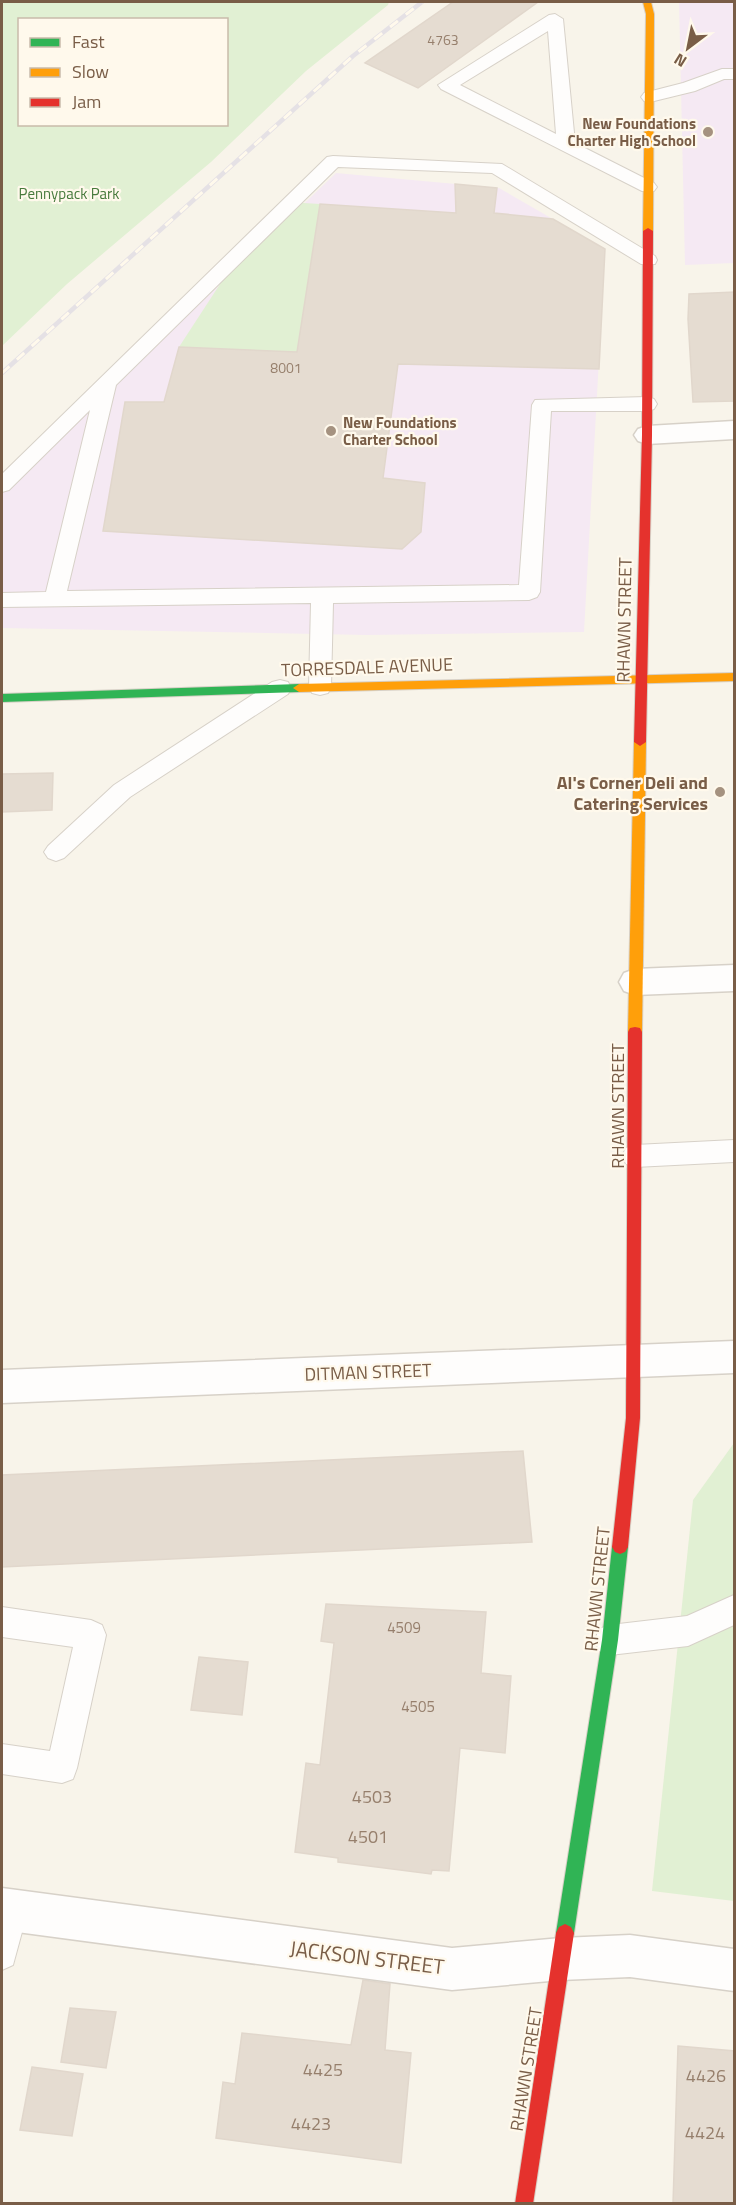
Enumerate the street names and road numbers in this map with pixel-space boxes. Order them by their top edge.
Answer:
street label: RHAWN STREET [609,557,639,683]
street label: TORRESDALE AVENUE [281,651,453,683]
street label: RHAWN STREET [604,1043,631,1169]
street label: DITMAN STREET [304,1356,433,1388]
street label: RHAWN STREET [577,1525,617,1653]
street label: JACKSON STREET [288,1932,446,1982]
street label: RHAWN STREET [503,2004,549,2133]

